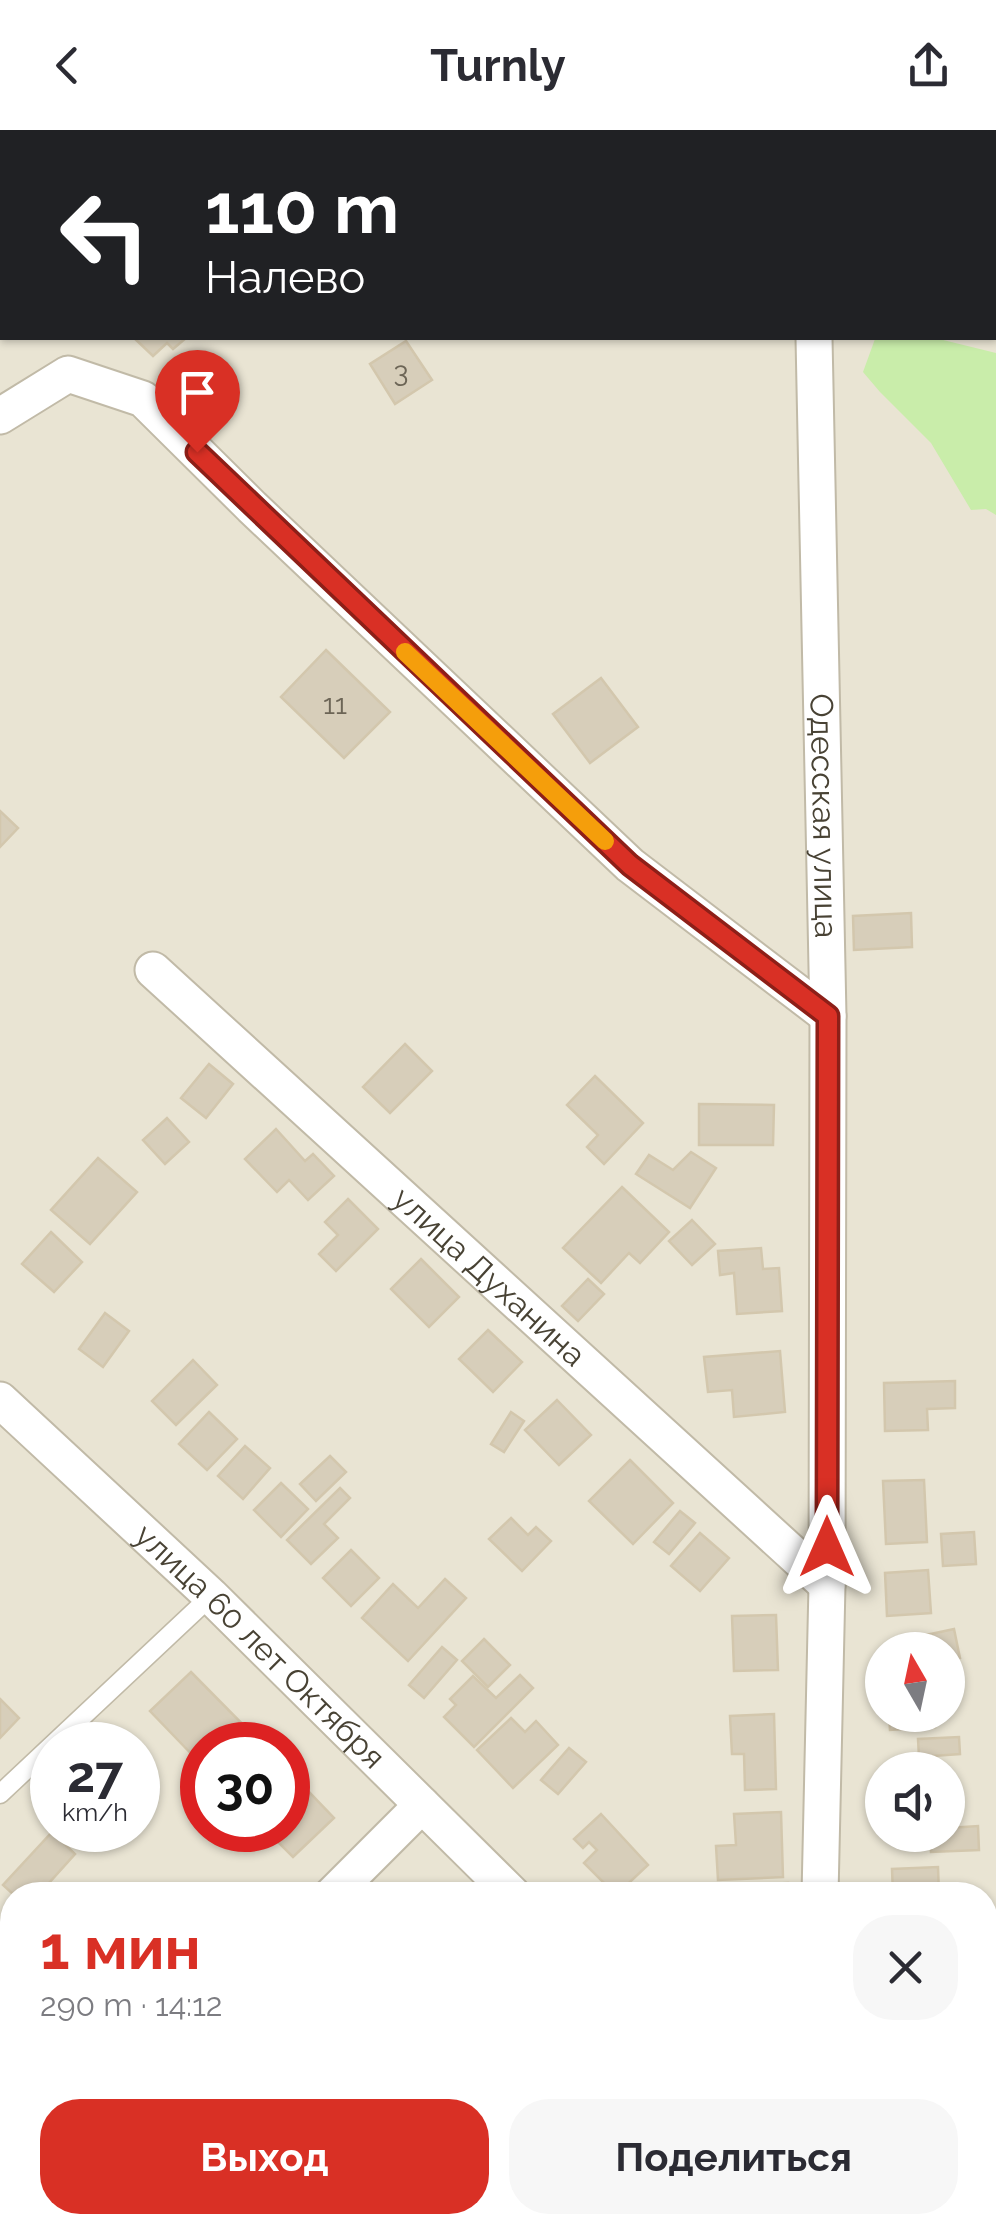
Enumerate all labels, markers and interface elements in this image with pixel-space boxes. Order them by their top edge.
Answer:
icon: back [40,38,95,93]
icon: share [901,38,956,93]
text: Turnly [430,39,566,92]
text: 110 m [205,167,399,249]
icon: left [40,170,170,300]
text: Налево [205,251,365,304]
pin [155,350,240,453]
house number: 3 [394,356,408,389]
icon: arrive [170,365,225,420]
house number: 11 [323,688,347,721]
street label: Одесская улица [803,693,845,939]
street label: улица Духанина [386,1179,593,1373]
position arrow [775,1495,879,1599]
street label: улица 60 лет Октября [128,1516,393,1776]
north arrow [865,1632,965,1732]
map controls [865,1632,965,1852]
speed limit sign: 30 [180,1722,310,1852]
text: 27 [67,1745,123,1804]
button: sound [865,1752,965,1852]
text: km/h [62,1797,128,1827]
text: 1 мин [40,1913,201,1983]
button: close [853,1915,958,2020]
text: 290 m · 14:12 [40,1986,223,2023]
button: Выход [40,2099,489,2214]
button: Поделиться [509,2099,958,2214]

